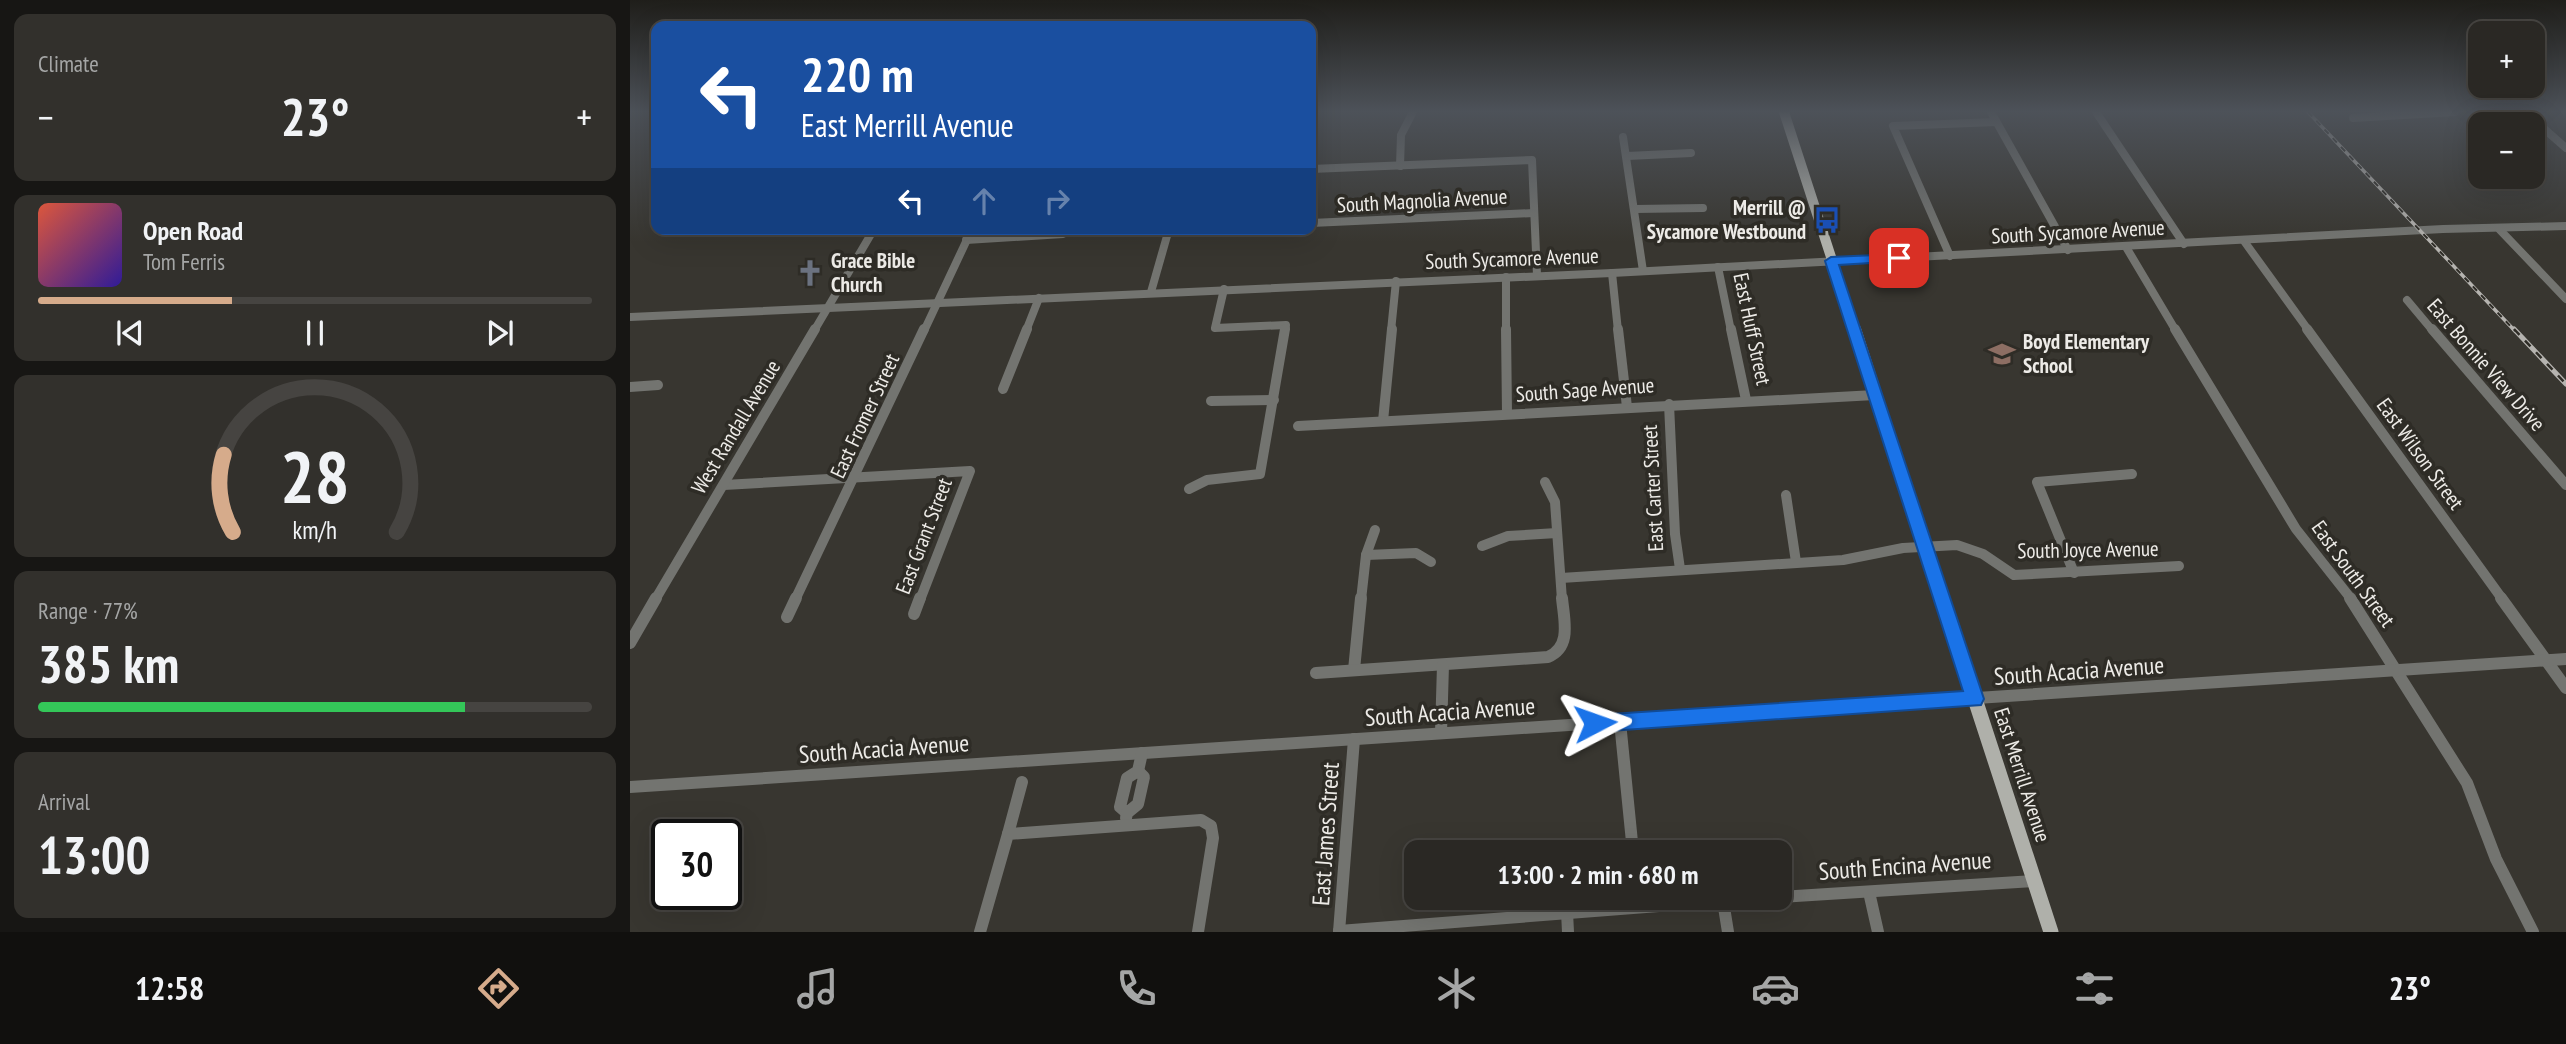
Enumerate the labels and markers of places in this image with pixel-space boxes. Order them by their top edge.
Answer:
place label: Merrill @ Sycamore Westbound [1647,194,1806,245]
bus stop icon: Merrill @ Sycamore Westbound [1812,205,1842,235]
pin [1869,228,1929,288]
place label: Grace Bible Church [831,247,915,298]
church icon: Grace Bible Church [795,258,825,288]
place label: Boyd Elementary School [2023,328,2150,379]
school or university icon: Boyd Elementary School [1987,339,2017,369]

